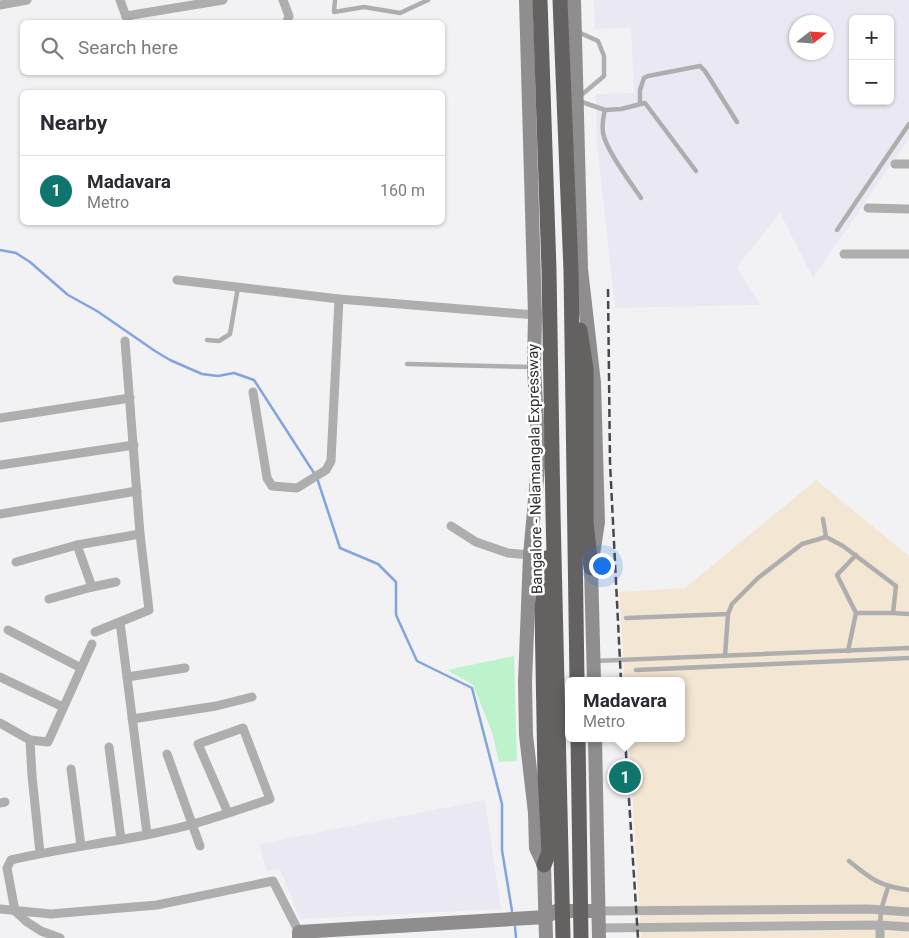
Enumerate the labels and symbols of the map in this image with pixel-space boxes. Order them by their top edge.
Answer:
north arrow [789,15,834,60]
street label: Bangalore - Nelamangala Expressway [524,344,546,594]
your location [589,553,615,579]
pin: 1 [609,758,641,796]

